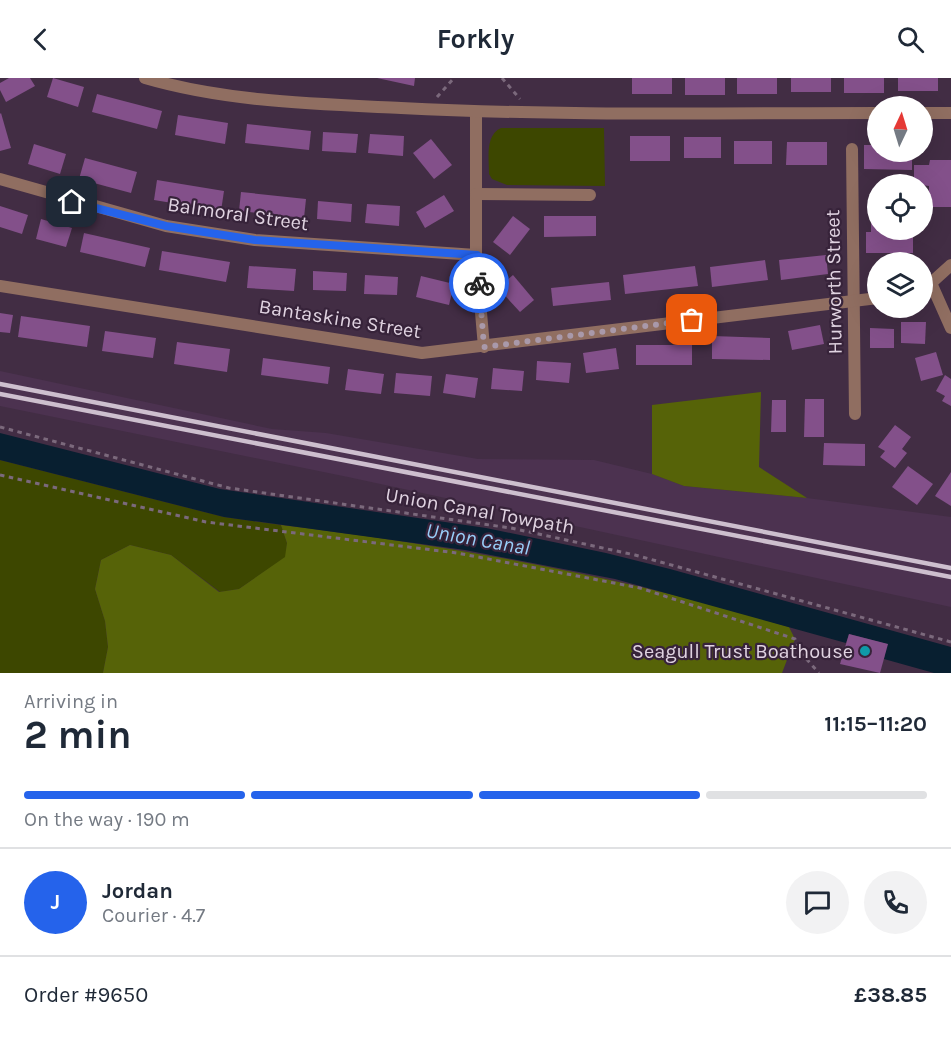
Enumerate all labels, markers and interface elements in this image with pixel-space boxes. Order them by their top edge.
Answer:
icon: back [24,23,57,56]
text: Forkly [437,23,514,55]
icon: search [894,23,927,56]
north arrow [867,96,933,162]
map controls [867,96,933,318]
button: locate [867,174,933,240]
pin [46,176,97,227]
icon: home [55,185,88,218]
street label: Balmoral Street [166,193,310,235]
street label: Hurworth Street [821,209,847,354]
button: layers [867,252,933,318]
courier [449,253,509,313]
icon: bike [463,267,496,300]
pin [666,294,717,345]
street label: Bantaskine Street [257,295,423,343]
icon: bag [675,303,708,336]
street label: Union Canal Towpath [384,483,576,539]
water label: Union Canal [424,517,532,561]
place label: Seagull Trust Boathouse [632,640,853,663]
marker: Seagull Trust Boathouse [858,644,872,658]
text: Arriving in [24,690,118,713]
text: 11:15–11:20 [824,711,927,737]
text: 2 min [24,712,132,758]
text: On the way · 190 m [24,808,190,831]
button: chat [786,871,849,934]
button: phone [864,871,927,934]
text: Jordan [102,878,173,904]
text: J [51,889,60,915]
text: Courier · 4.7 [102,904,205,927]
text: Order #9650 [24,982,148,1008]
text: £38.85 [854,982,927,1008]

